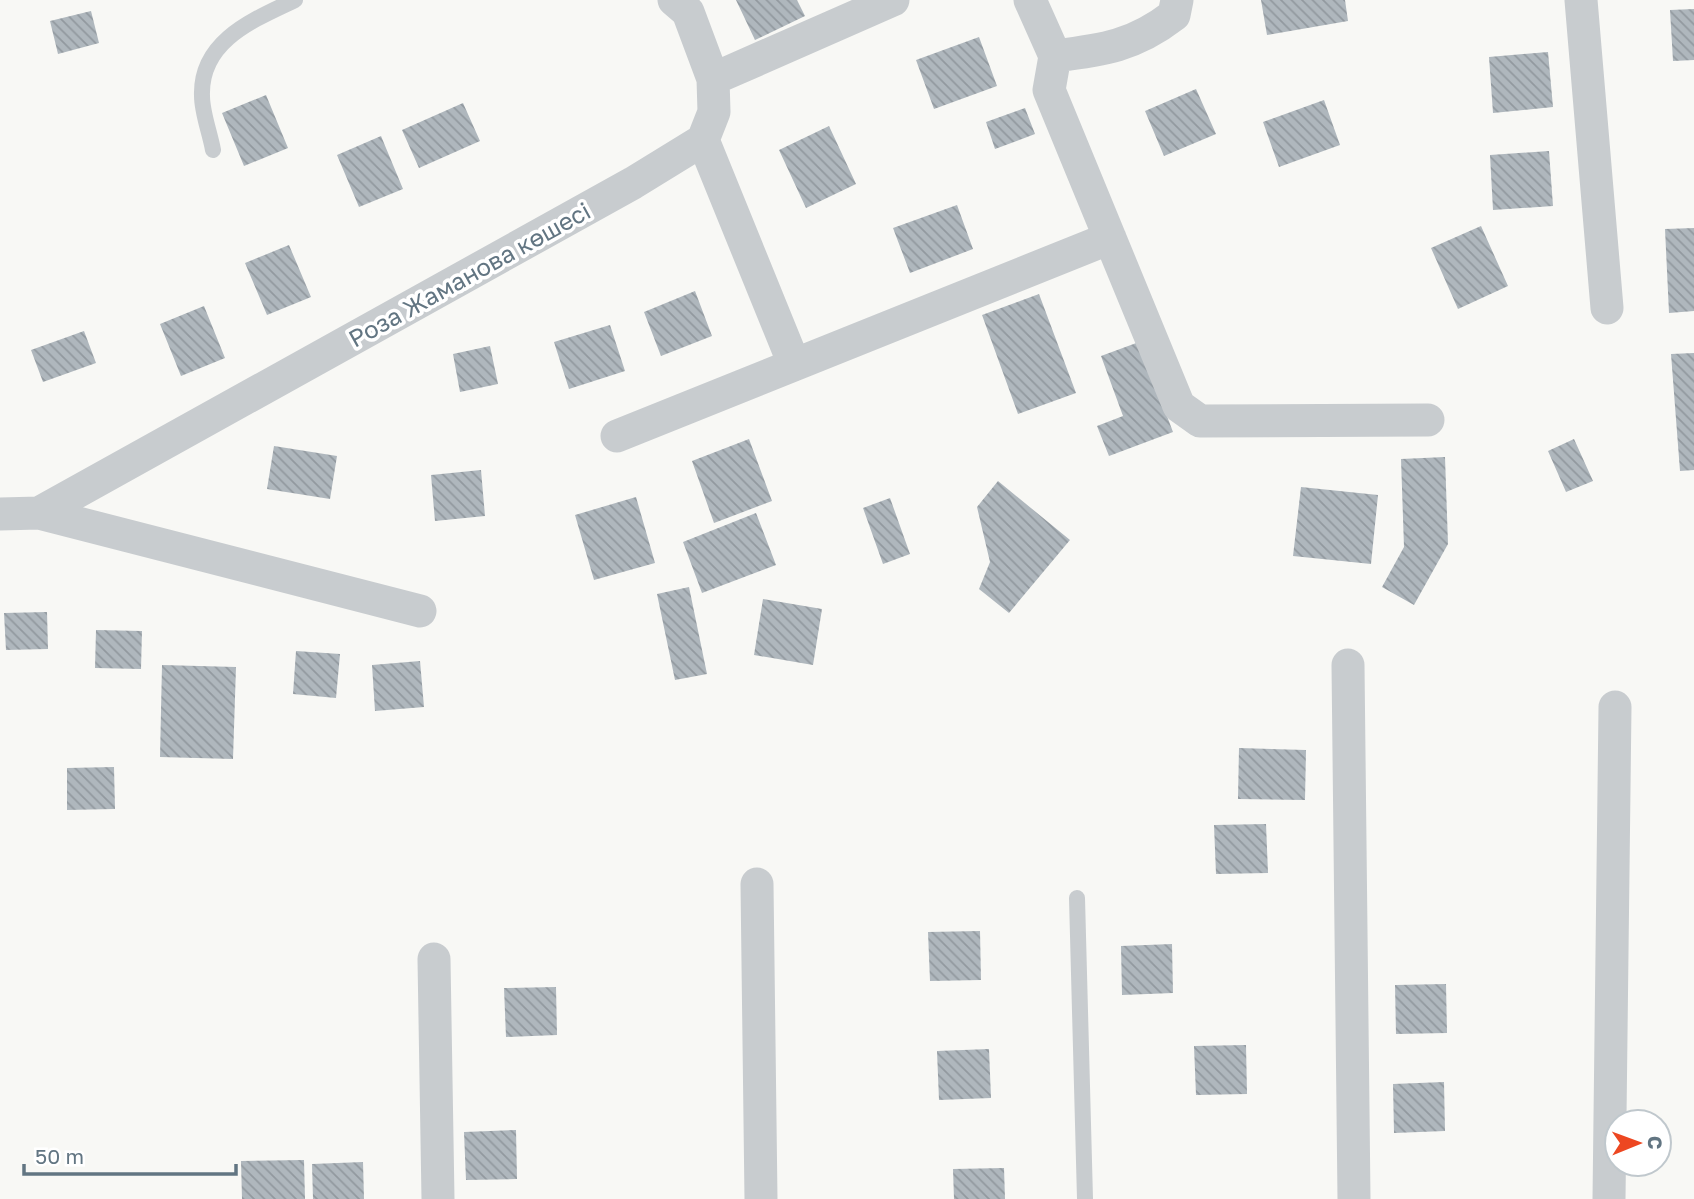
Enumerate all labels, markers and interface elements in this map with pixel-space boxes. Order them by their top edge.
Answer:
street label: Роза Жаманова көшесі [343,195,595,353]
north arrow [1603,1108,1673,1178]
scale bar [24,1132,236,1176]
text: С [1644,1136,1667,1150]
text: 50 m [35,1143,84,1169]

